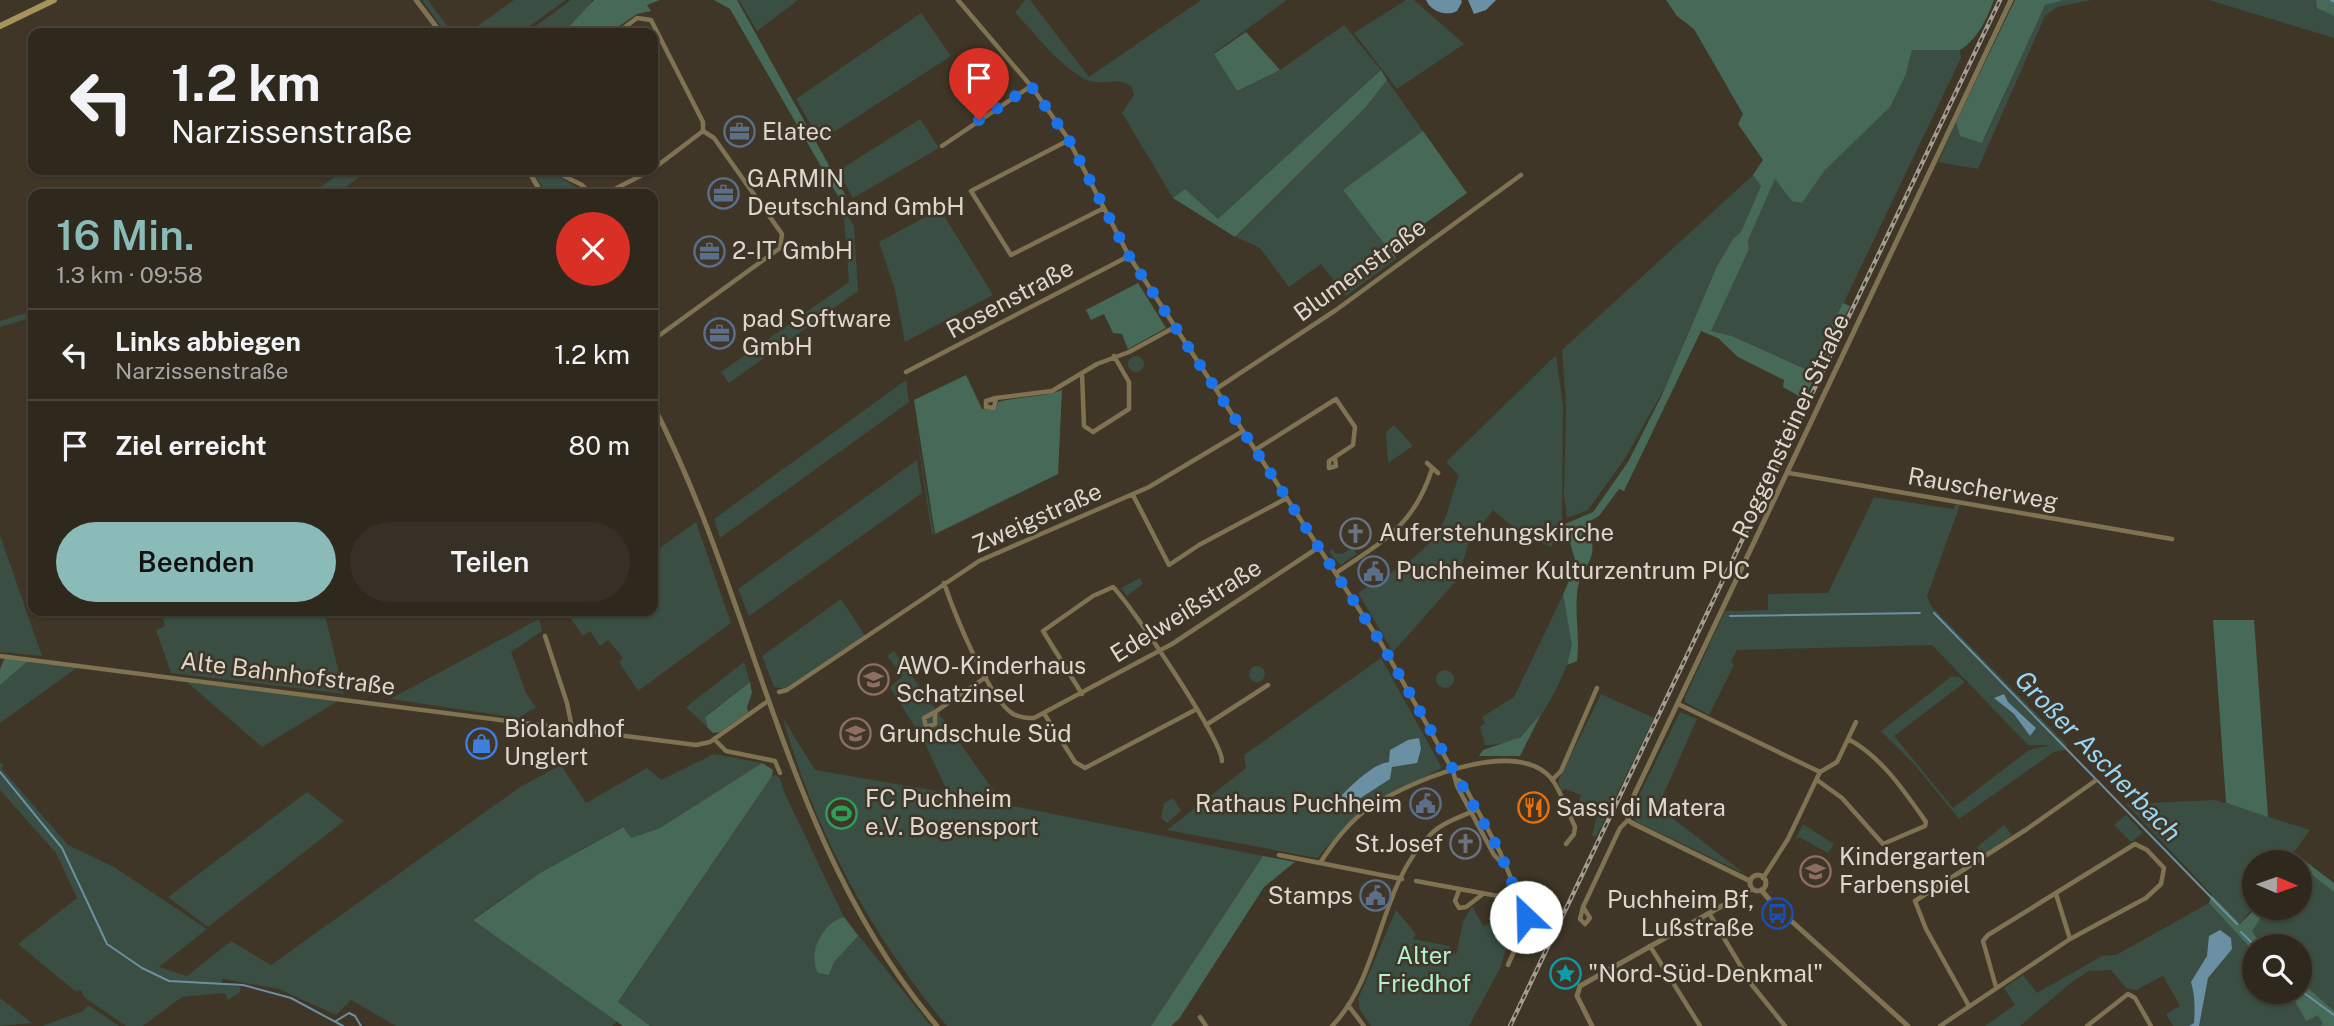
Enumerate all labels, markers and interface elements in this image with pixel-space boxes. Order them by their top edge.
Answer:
pin [949,48,1009,120]
text: 1.2 km [171,54,321,112]
icon: left [56,56,147,147]
icon: arrive [960,59,998,97]
text: Narzissenstraße [171,113,412,150]
office icon: Elatec [722,115,756,149]
place label: Elatec [762,117,832,145]
place label: GARMIN Deutschland GmbH [747,164,965,220]
office icon: GARMIN Deutschland GmbH [707,176,741,210]
text: 16 Min. [56,210,194,259]
button: close [556,212,630,286]
street label: Blumenstraße [1288,212,1431,326]
office icon: 2-IT GmbH [692,234,726,268]
place label: 2-IT GmbH [732,236,853,264]
street label: Rosenstraße [941,253,1078,343]
text: 1.3 km · 09:58 [56,261,203,288]
place label: pad Software GmbH [742,304,891,360]
street label: Roggensteiner Straße [1726,309,1854,542]
office icon: pad Software GmbH [702,316,736,350]
text: Links abbiegen [115,326,301,357]
icon: left [56,336,94,374]
text: 1.2 km [554,339,630,370]
text: Narzissenstraße [115,357,289,384]
icon: arrive [56,427,94,465]
text: Ziel erreicht [115,430,267,461]
text: 80 m [569,430,630,461]
street label: Rauscherweg [1906,461,2061,515]
street label: Zweigstraße [968,476,1106,558]
church icon: Auferstehungskirche [1339,516,1373,550]
place label: Auferstehungskirche [1379,518,1614,546]
button: Beenden [56,522,336,602]
button: Teilen [350,522,630,602]
street label: Edelweißstraße [1105,552,1266,668]
public building icon: Puchheimer Kulturzentrum PUC [1356,554,1390,588]
place label: Puchheimer Kulturzentrum PUC [1396,556,1750,584]
street label: Alte Bahnhofstraße [179,646,397,700]
place label: AWO-Kinderhaus Schatzinsel [896,651,1086,707]
school or university icon: AWO-Kinderhaus Schatzinsel [856,663,890,697]
water label: Großer Ascherbach [2009,664,2188,848]
place label: Biolandhof Unglert [504,714,625,770]
school or university icon: Grundschule Süd [839,717,873,751]
place label: Grundschule Süd [879,719,1071,747]
shop icon: Biolandhof Unglert [464,726,498,760]
place label: FC Puchheim e.V. Bogensport [865,784,1039,840]
public building icon: Rathaus Puchheim [1408,787,1442,821]
place label: Rathaus Puchheim [1195,789,1402,817]
restaurant icon: Sassi di Matera [1516,791,1550,825]
place label: Sassi di Matera [1556,793,1726,821]
sports icon: FC Puchheim e.V. Bogensport [825,796,859,830]
church icon: St.Josef [1449,827,1483,861]
place label: St.Josef [1355,829,1443,857]
place label: Kindergarten Farbenspiel [1839,842,1986,898]
north arrow [2242,850,2312,920]
map controls [2242,850,2312,1004]
school or university icon: Kindergarten Farbenspiel [1799,854,1833,888]
public building icon: Stamps [1359,879,1393,913]
position arrow [1489,880,1563,954]
place label: Stamps [1268,881,1353,909]
place label: Puchheim Bf, Lußstraße [1607,885,1754,941]
bus stop icon: Puchheim Bf, Lußstraße [1760,897,1794,931]
button: search [2242,934,2312,1004]
park label: Alter Friedhof [1377,941,1471,997]
place icon: "Nord-Süd-Denkmal" [1548,957,1582,991]
place label: "Nord-Süd-Denkmal" [1588,959,1823,987]

